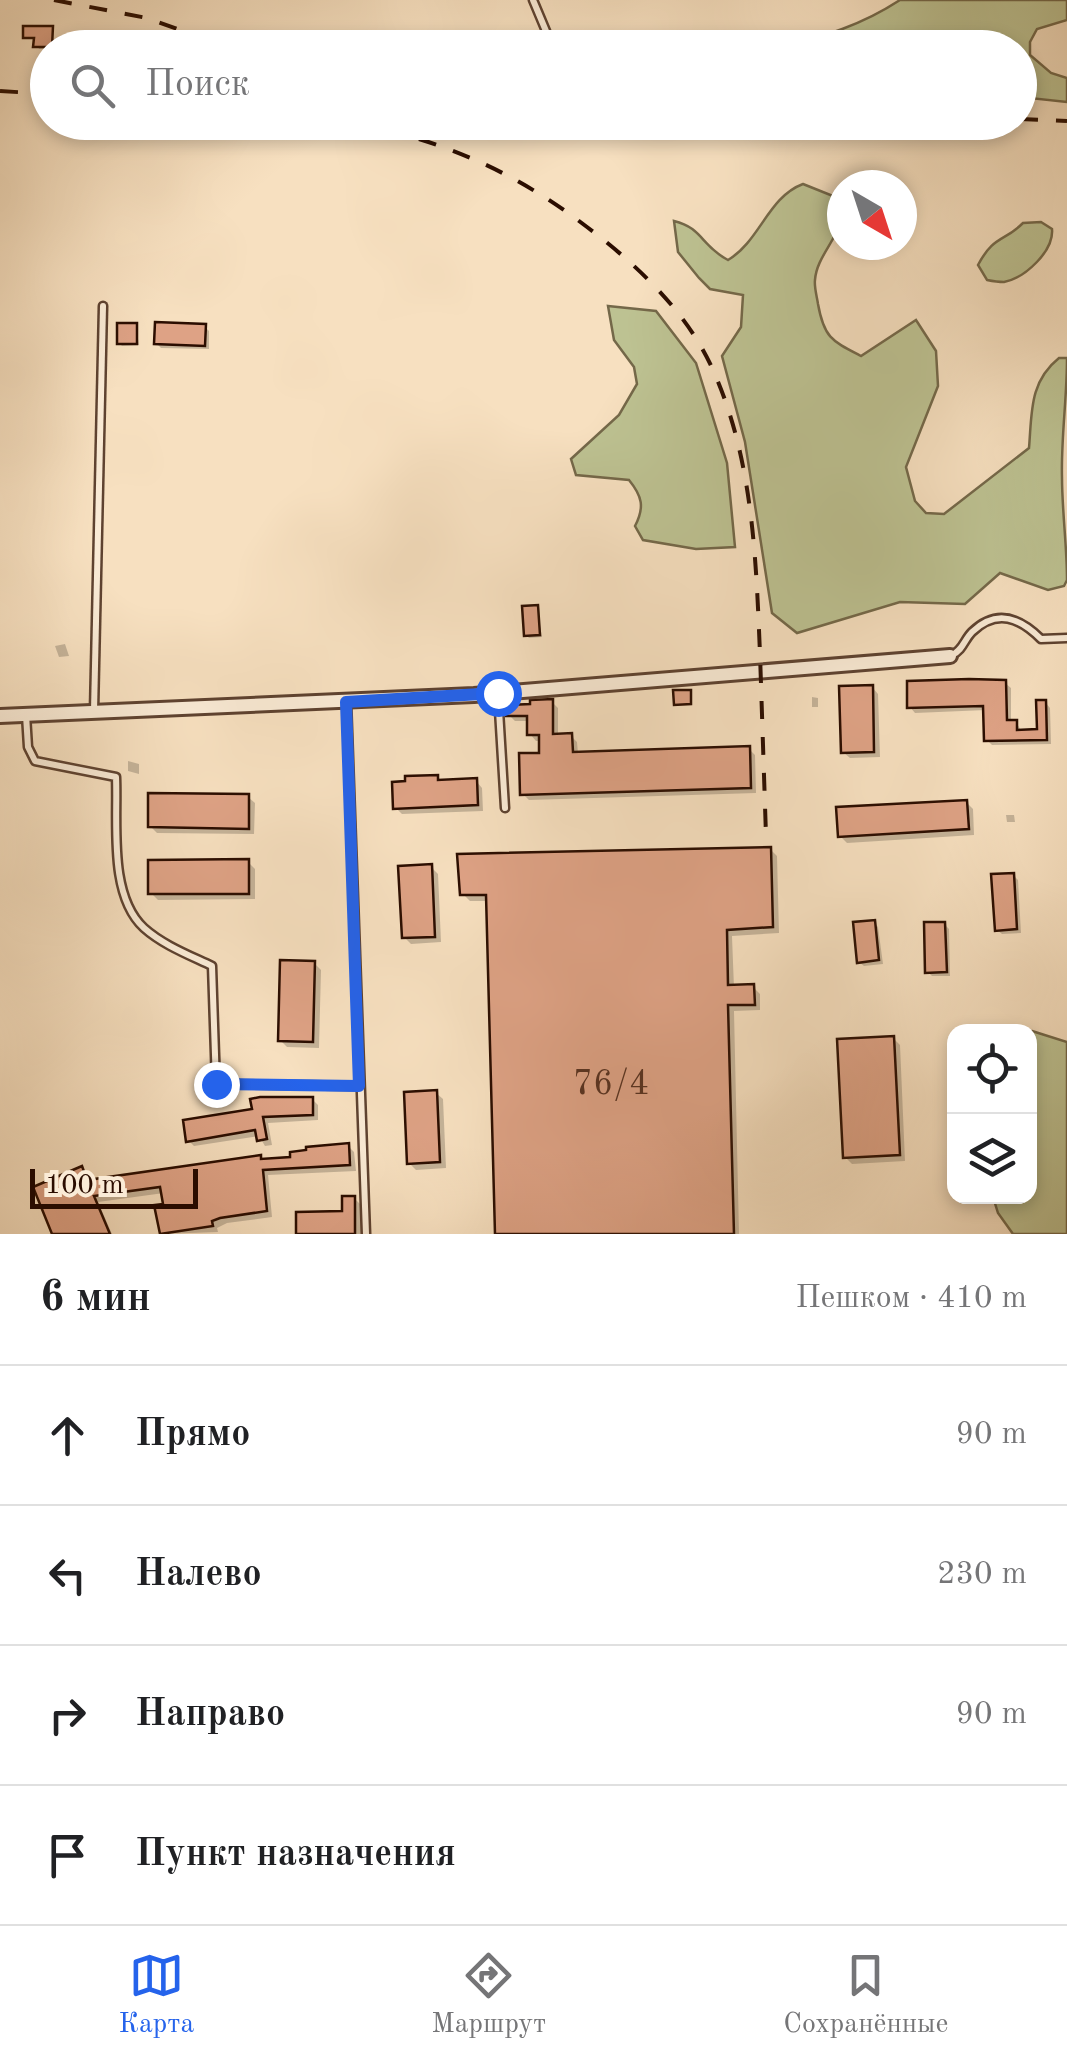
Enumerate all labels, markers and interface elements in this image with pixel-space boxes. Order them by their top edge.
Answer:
search box [30,30,1037,140]
icon: search [65,58,120,113]
text: Поиск [145,66,250,104]
north arrow [827,170,917,260]
route start [476,671,522,717]
map controls [947,1024,1037,1204]
button: locate [947,1024,1037,1114]
route end [194,1062,240,1108]
house number: 76/4 [573,1067,649,1102]
button: layers [947,1114,1037,1204]
scale bar [30,1164,198,1208]
text: 100 m [45,1172,124,1200]
text: 6 мин [40,1278,151,1320]
text: Пешком · 410 m [795,1283,1027,1315]
icon: ahead [40,1408,95,1463]
text: Прямо [135,1416,250,1454]
text: 90 m [956,1419,1027,1451]
icon: left [40,1548,95,1603]
text: Налево [135,1556,262,1594]
text: 230 m [937,1559,1027,1591]
icon: right [40,1688,95,1743]
text: Направо [135,1696,285,1734]
text: 90 m [956,1699,1027,1731]
icon: arrive [40,1828,95,1883]
text: Пункт назначения [135,1836,456,1874]
tab: Карта [119,1948,194,2043]
tab: Маршрут [431,1948,546,2043]
tab: Сохранённые [783,1948,948,2043]

